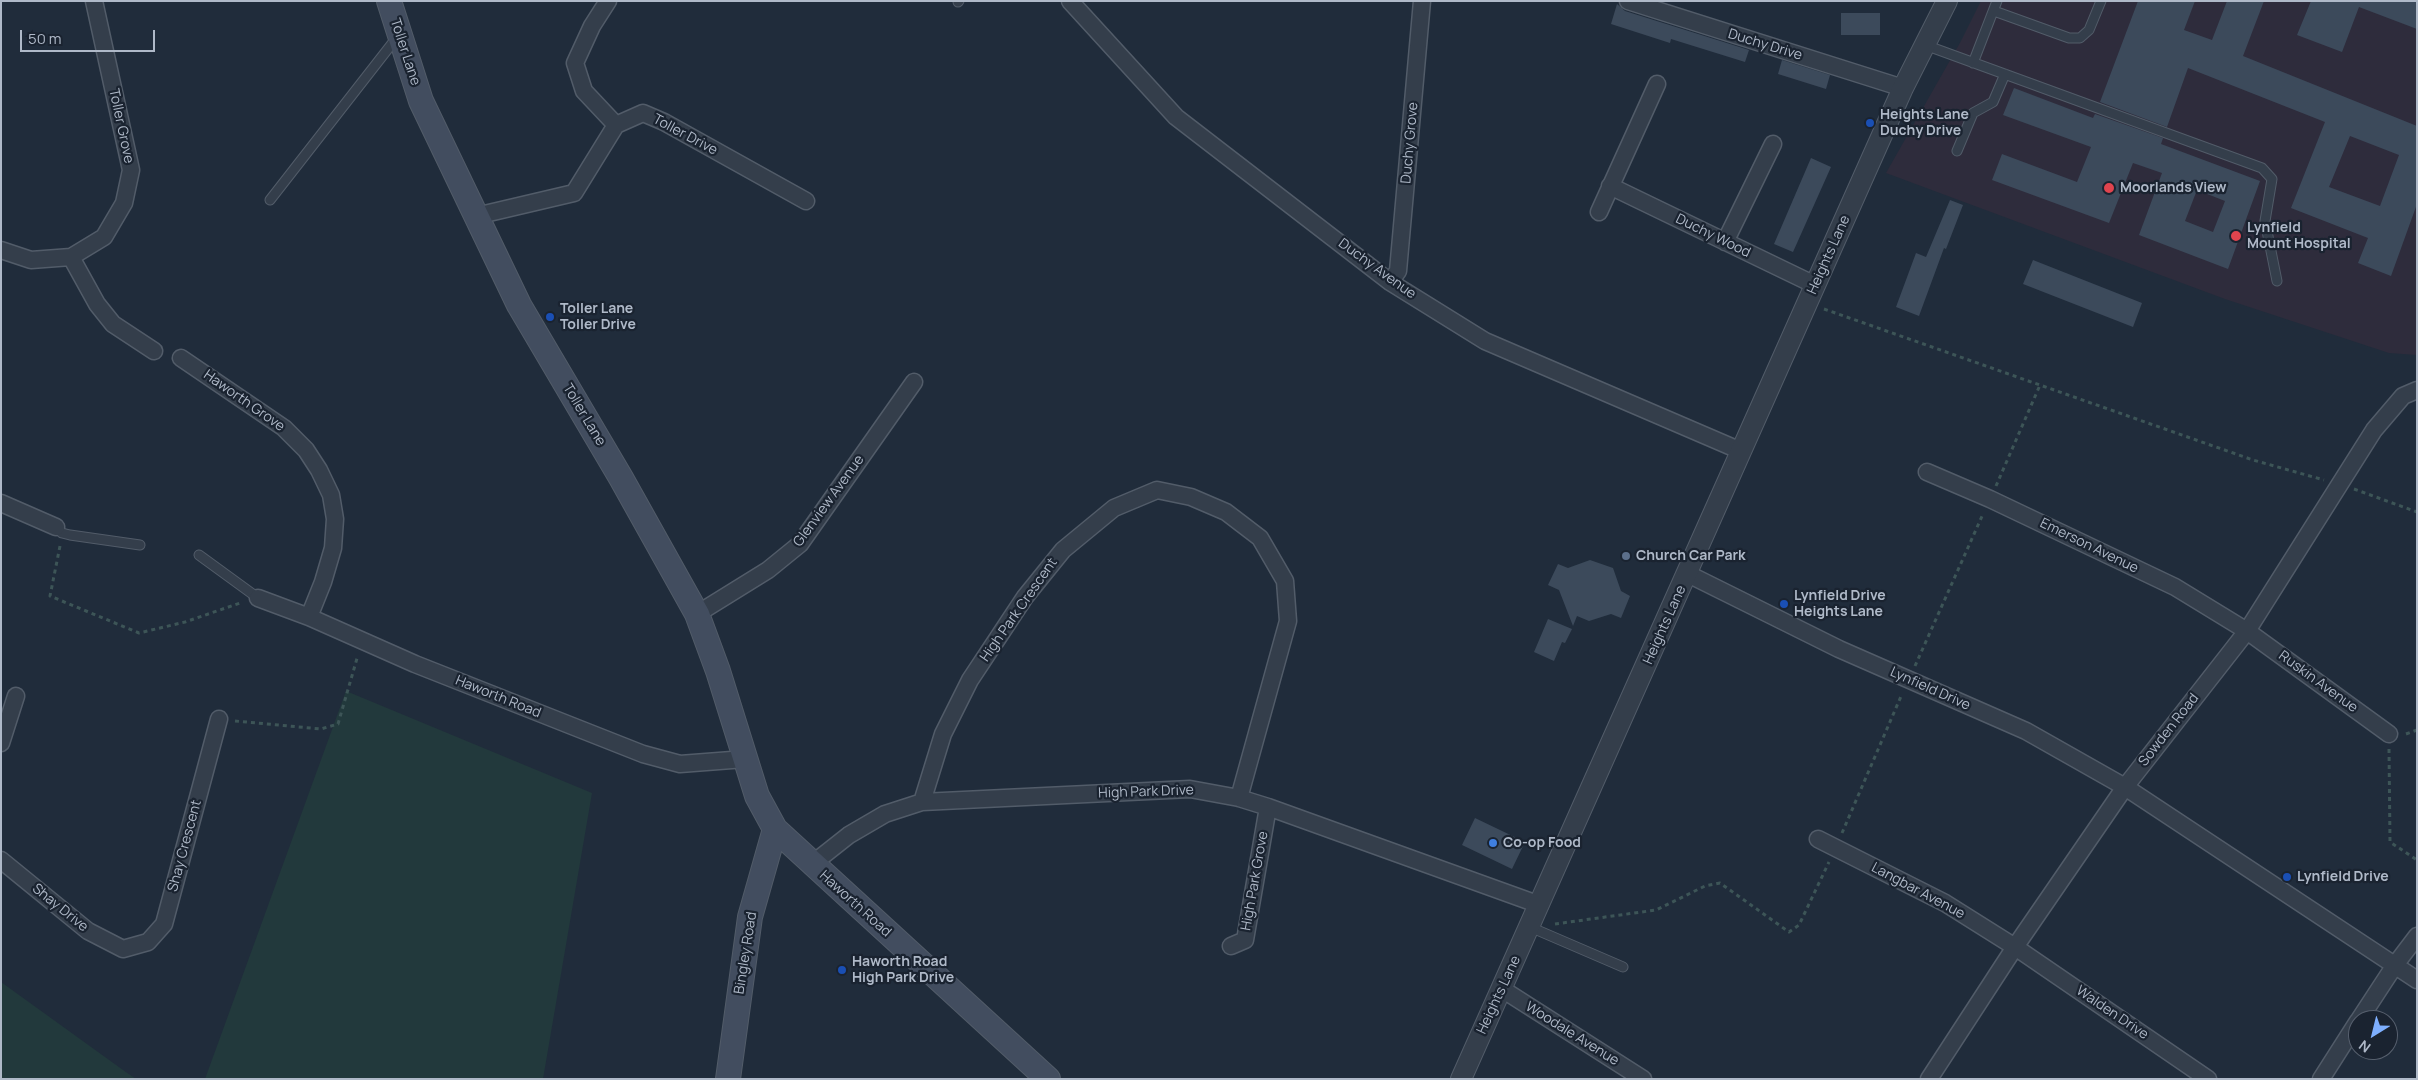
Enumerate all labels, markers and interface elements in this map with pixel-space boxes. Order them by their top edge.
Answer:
street label: Toller Lane [386,16,424,88]
scale bar [22,20,158,52]
street label: Duchy Drive [1726,26,1804,64]
text: 50 m [28,28,62,49]
street label: Toller Grove [105,87,137,165]
street label: Duchy Grove [1398,102,1422,184]
place label: Heights Lane Duchy Drive [1880,107,1969,140]
street label: Toller Drive [650,111,720,159]
marker: Heights Lane Duchy Drive [1864,117,1876,129]
place label: Moorlands View [2120,180,2227,196]
marker: Moorlands View [2102,181,2116,195]
street label: Duchy Wood [1673,211,1753,261]
street label: Heights Lane [1804,213,1854,297]
place label: Lynfield Mount Hospital [2247,220,2351,252]
marker: Lynfield Mount Hospital [2229,229,2243,243]
street label: Duchy Avenue [1335,235,1419,303]
place label: Toller Lane Toller Drive [560,301,636,334]
marker: Toller Lane Toller Drive [544,311,556,323]
street label: Haworth Grove [200,367,288,435]
street label: Toller Lane [559,381,609,449]
street label: Glenview Avenue [790,452,868,550]
street label: Emerson Avenue [2037,515,2141,577]
place label: Church Car Park [1636,548,1746,564]
marker: Church Car Park [1620,550,1632,562]
street label: High Park Crescent [977,555,1061,665]
street label: Heights Lane [1640,583,1690,667]
place label: Lynfield Drive Heights Lane [1794,588,1886,620]
marker: Lynfield Drive Heights Lane [1778,598,1790,610]
street label: Ruskin Avenue [2275,648,2361,716]
street label: Lynfield Drive [1887,664,1973,714]
street label: Haworth Road [453,672,543,722]
street label: Sowden Road [2135,690,2203,770]
street label: High Park Drive [1098,782,1194,802]
street label: Shay Crescent [165,798,205,894]
street label: High Park Grove [1238,830,1272,932]
place label: Co-op Food [1503,835,1581,851]
marker: Co-op Food [1487,837,1499,849]
street label: Langbar Avenue [1868,859,1968,923]
street label: Haworth Road [816,867,894,941]
place label: Lynfield Drive [2297,869,2389,885]
marker: Lynfield Drive [2281,871,2293,883]
street label: Shay Drive [29,880,91,936]
street label: Bingley Road [731,911,761,995]
street label: Heights Lane [1473,953,1525,1037]
place label: Haworth Road High Park Drive [852,954,954,986]
marker: Haworth Road High Park Drive [836,964,848,976]
street label: Walden Drive [2073,983,2151,1043]
street label: Woodale Avenue [1522,999,1622,1069]
north arrow [2348,1010,2398,1060]
text: N [2355,1036,2374,1057]

